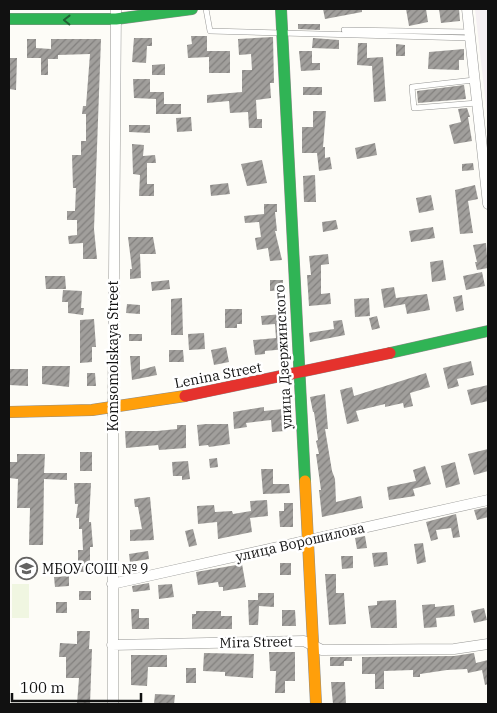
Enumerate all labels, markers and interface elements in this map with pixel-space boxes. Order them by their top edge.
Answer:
one-way arrow [63,15,70,25]
street label: Komsomolskaya Street [104,280,122,431]
street label: улица Дзержинского [270,284,296,430]
street label: Lenina Street [173,358,263,392]
street label: улица Ворошилова [234,518,367,566]
school or university icon: МБОУ СОШ № 9 [14,557,38,581]
place label: МБОУ СОШ № 9 [42,560,149,578]
street label: Mira Street [219,632,293,652]
scale bar [12,670,141,702]
text: 100 m [20,678,65,697]

